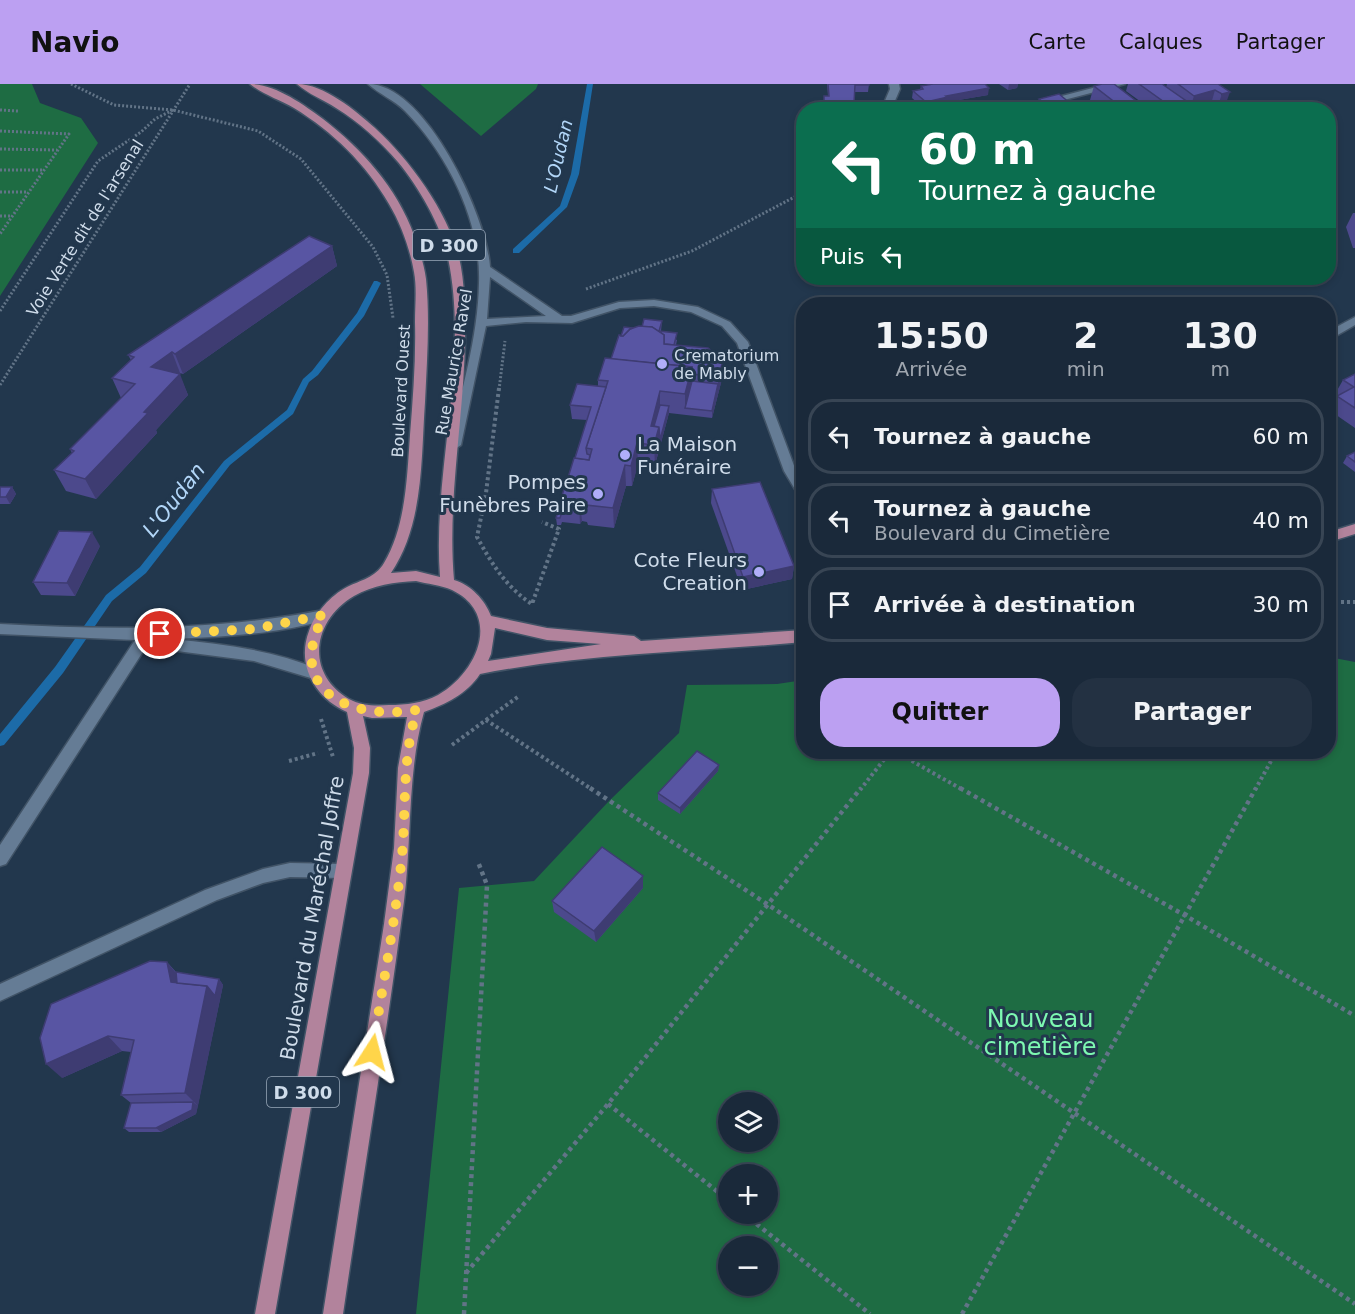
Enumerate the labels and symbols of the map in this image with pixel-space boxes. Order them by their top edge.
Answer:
water label: L'Oudan [539,117,577,195]
street label: Voie Verte dit de l'arsenal [23,136,147,320]
road number: D 300 [413,230,485,260]
street label: Rue Maurice Ravel [432,287,476,437]
street label: Boulevard Ouest [388,324,414,458]
place label: Crematorium de Mably [674,346,779,383]
marker: Crematorium de Mably [655,357,669,371]
place label: La Maison Funéraire [637,432,737,479]
marker: La Maison Funéraire [618,448,632,462]
water label: L'Oudan [138,458,210,542]
place label: Pompes Funèbres Paire [439,470,586,517]
marker: Pompes Funèbres Paire [591,487,605,501]
place label: Cote Fleurs Creation [634,548,747,595]
marker: Cote Fleurs Creation [752,565,766,579]
pin [134,608,185,659]
street label: Boulevard du Maréchal Joffre [275,774,349,1062]
park label: Nouveau cimetière [984,1005,1096,1061]
position arrow [340,1020,404,1084]
road number: D 300 [267,1077,339,1107]

